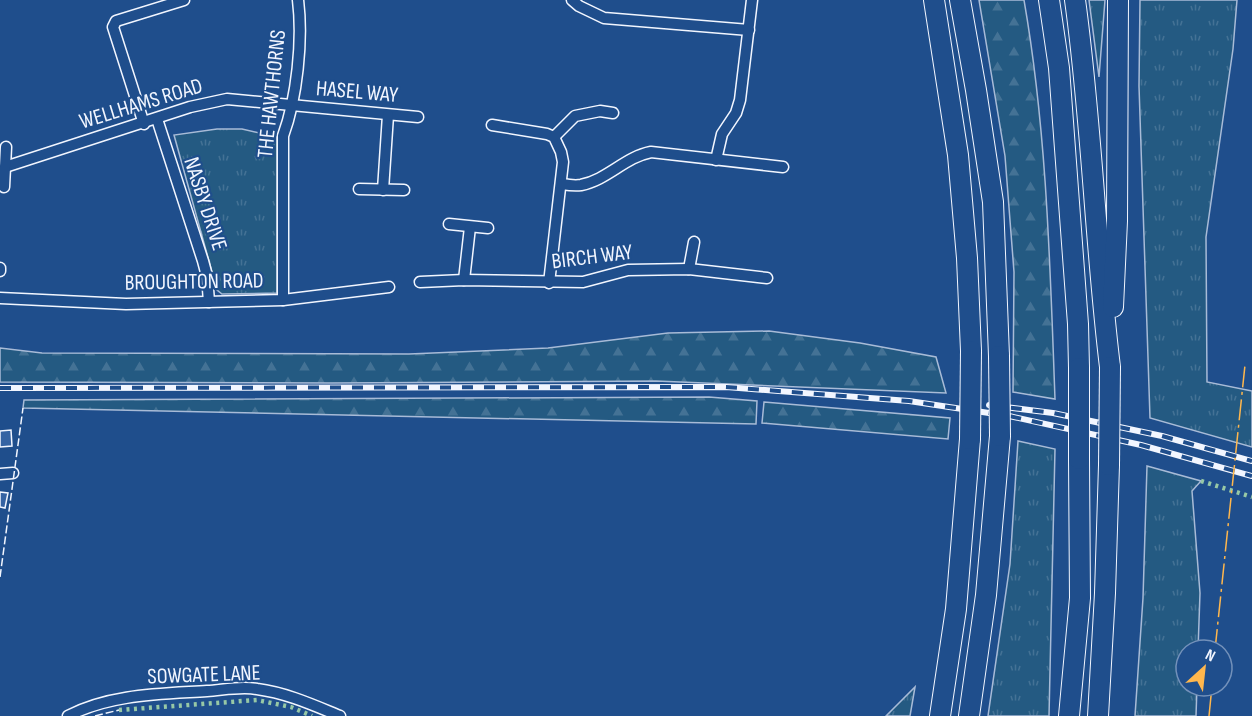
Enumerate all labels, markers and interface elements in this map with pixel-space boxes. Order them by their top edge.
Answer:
street label: THE HAWTHORNS [252,28,292,160]
street label: WELLHAMS ROAD [76,72,206,136]
street label: HASEL WAY [315,75,399,109]
street label: NASBY DRIVE [177,154,233,254]
street label: BIRCH WAY [550,239,634,275]
street label: BROUGHTON ROAD [124,267,264,297]
north arrow [1174,638,1234,698]
text: N [1202,646,1218,666]
street label: SOWGATE LANE [147,660,261,690]

